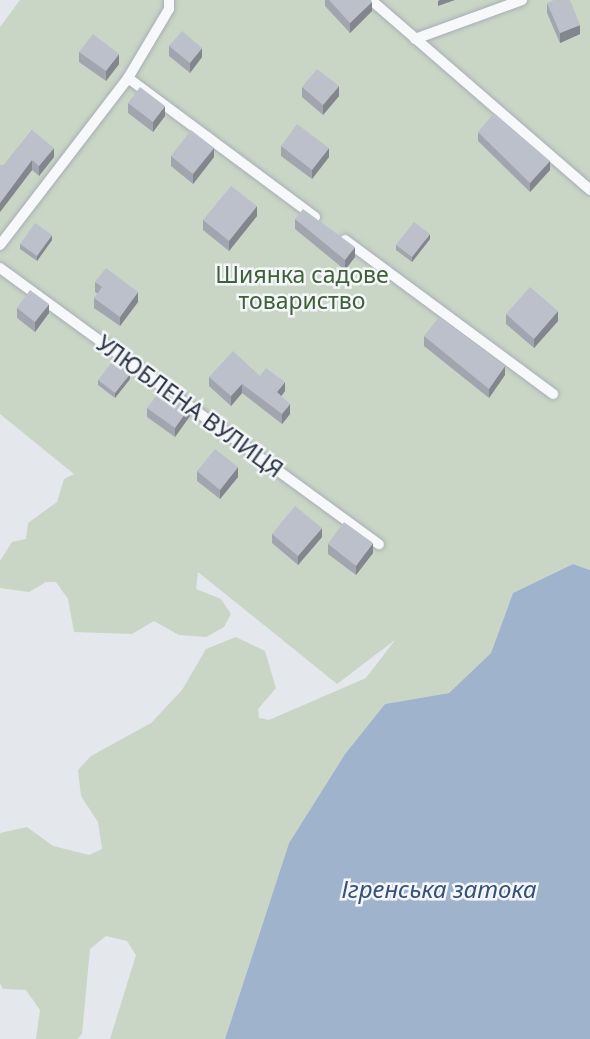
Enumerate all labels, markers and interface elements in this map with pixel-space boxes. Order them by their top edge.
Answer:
park label: Шиянка садове товариство [215,260,389,314]
street label: УЛЮБЛЕНА ВУЛИЦЯ [91,329,289,483]
water label: Ігренська затока [341,875,537,903]

